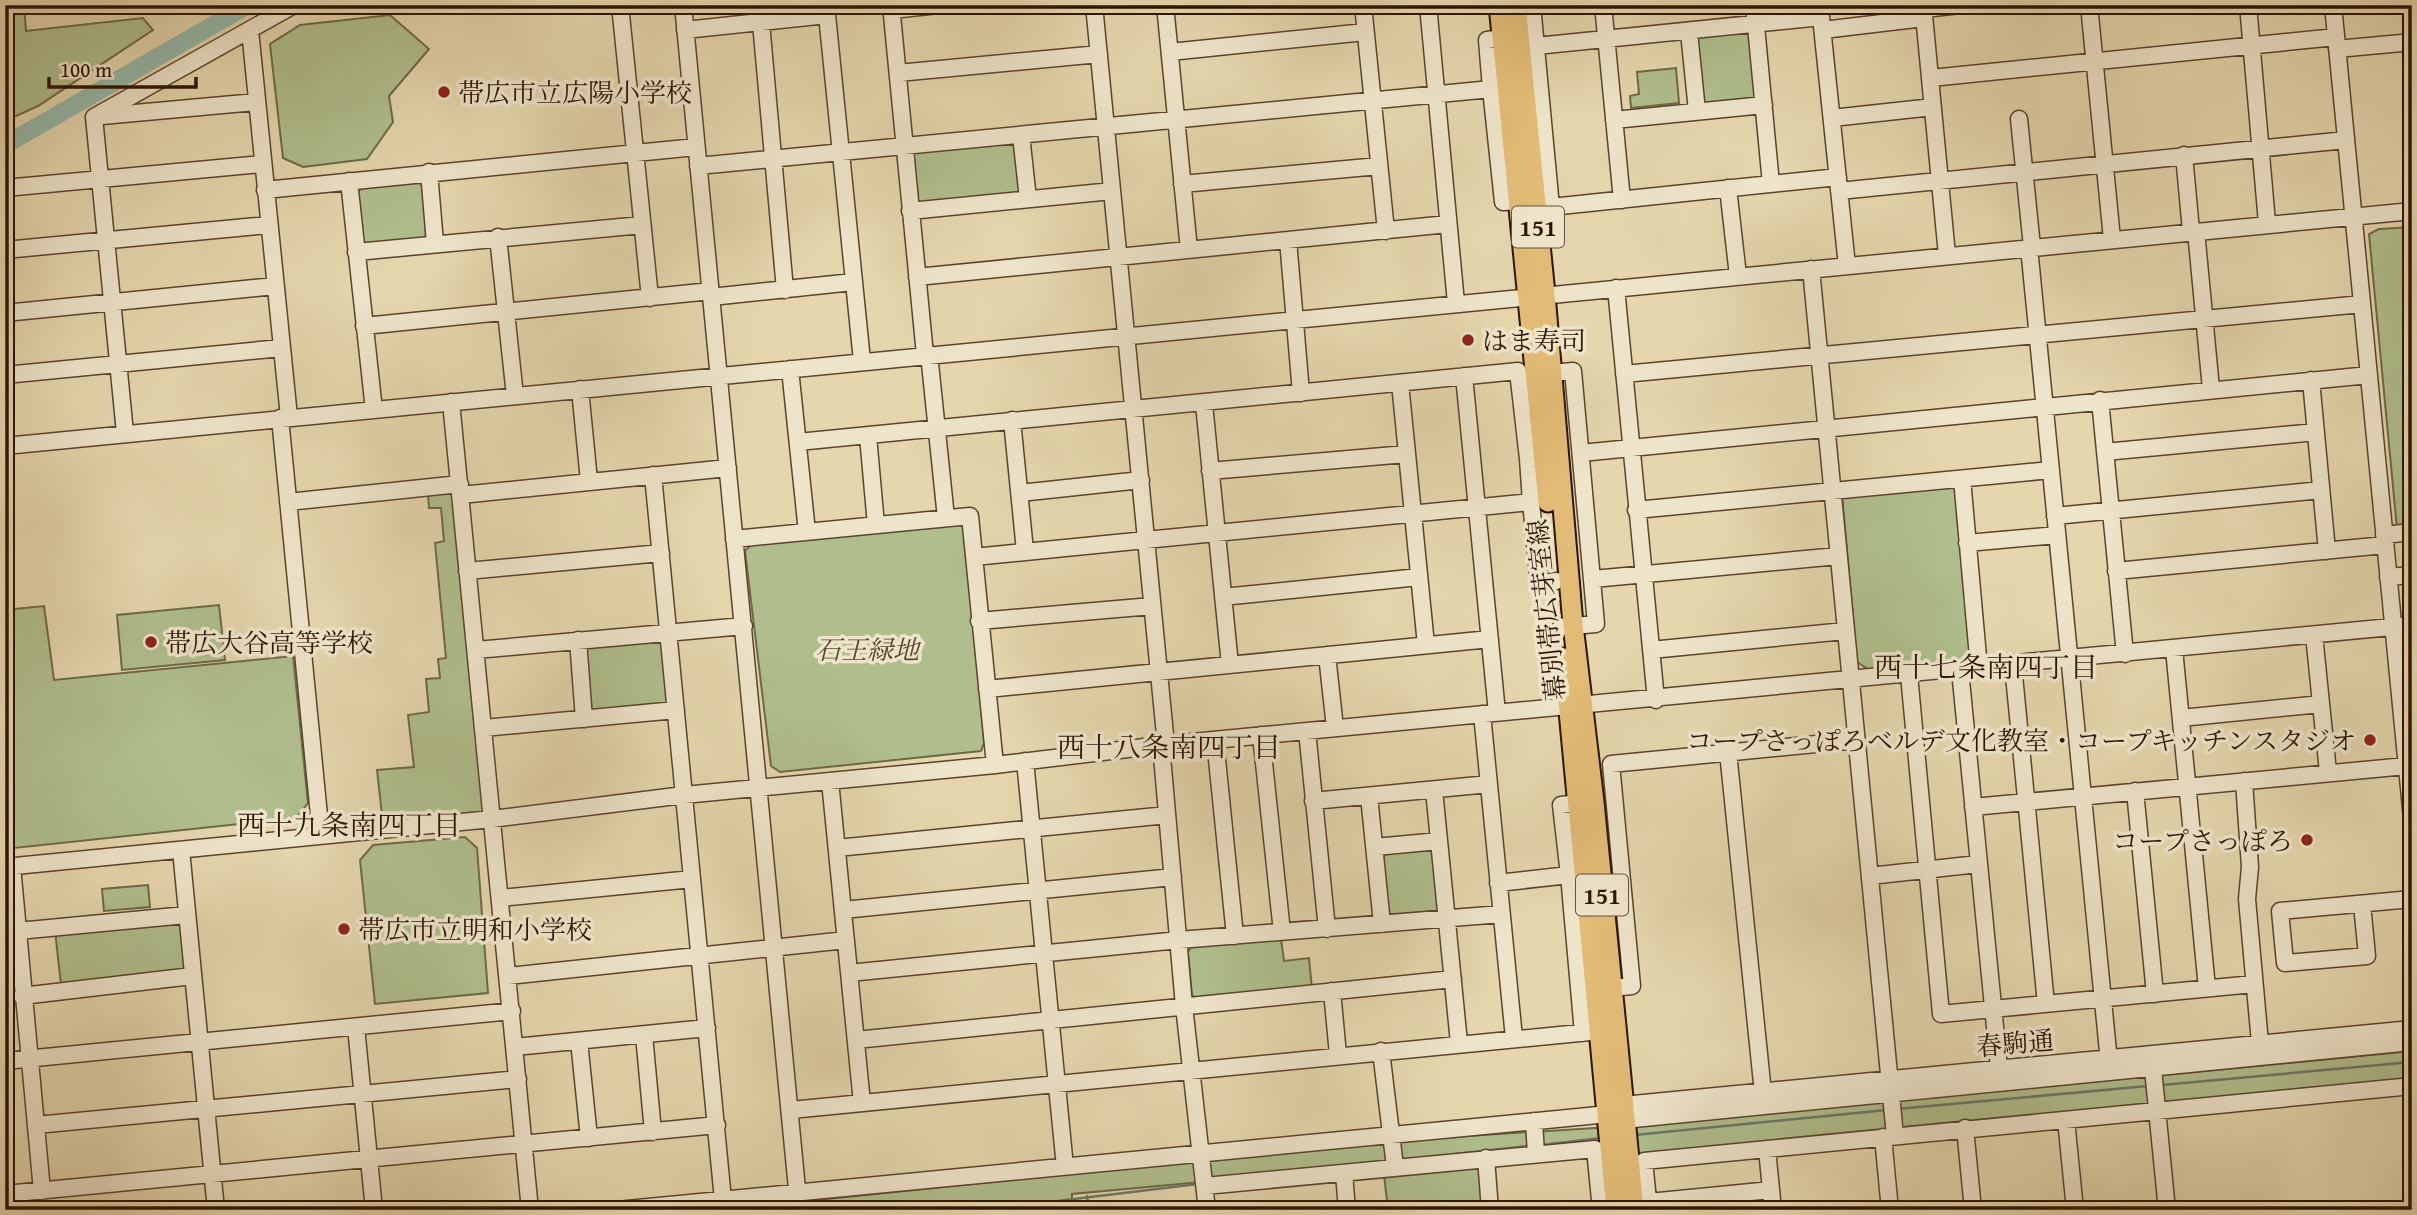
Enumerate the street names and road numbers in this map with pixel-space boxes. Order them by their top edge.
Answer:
road number: 151 [1512,207,1564,248]
street label: 幕別帯広芽室線 [1517,517,1575,703]
road number: 151 [1576,874,1628,916]
street label: 春駒通 [1974,1020,2056,1066]

